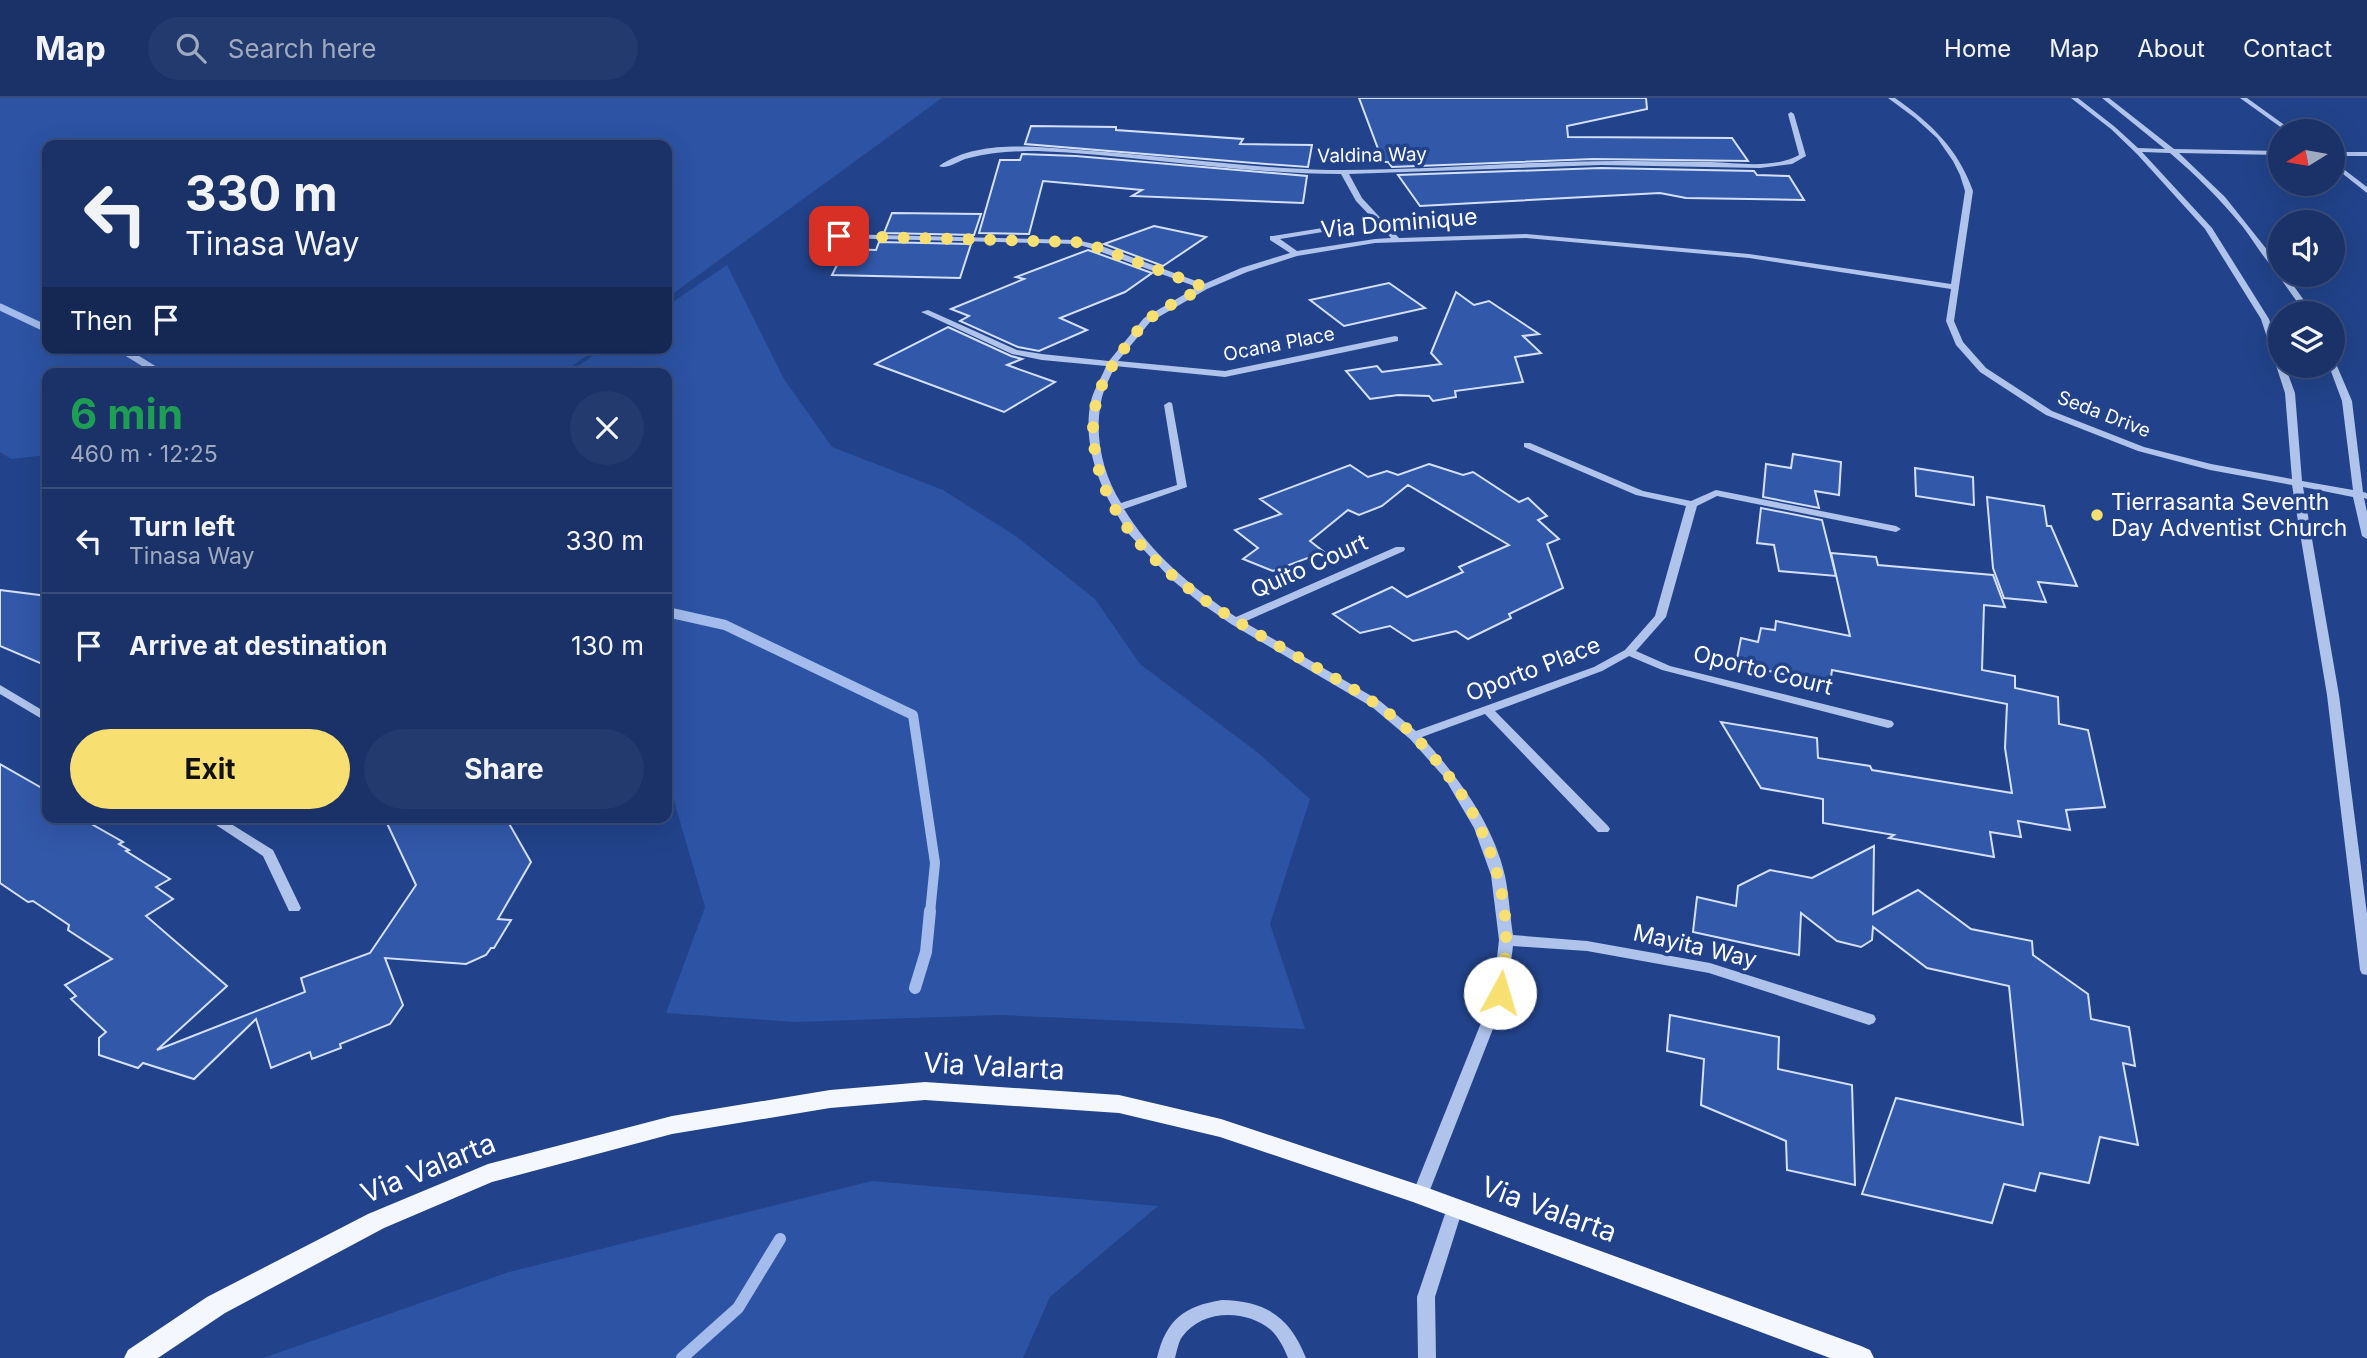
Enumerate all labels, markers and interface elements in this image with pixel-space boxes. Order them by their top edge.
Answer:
search box [148,17,638,80]
text: Map [35,28,106,68]
icon: search [172,29,210,67]
text: Search here [228,33,376,64]
text: Home [1944,34,2011,63]
text: Map [2049,34,2099,63]
text: About [2137,34,2205,63]
text: Contact [2243,34,2332,63]
north arrow [2268,119,2345,196]
map controls [2268,119,2345,378]
street label: Valdina Way [1317,143,1427,167]
text: 330 m [185,164,338,223]
icon: left [70,168,161,259]
street label: Via Dominique [1319,202,1479,244]
pin [809,206,869,266]
button: sound [2268,210,2345,287]
icon: arrive [820,217,858,255]
text: Tinasa Way [185,224,360,263]
icon: arrive [147,301,185,339]
button: layers [2268,301,2345,378]
text: Then [70,305,133,336]
street label: Ocana Place [1221,322,1337,366]
street label: Seda Drive [2054,386,2154,442]
text: 6 min [70,388,183,439]
button: close [570,391,644,465]
text: 460 m · 12:25 [70,440,218,468]
place label: Tierrasanta Seventh Day Adventist Church [2111,488,2347,542]
marker: Tierrasanta Seventh Day Adventist Church [2089,507,2105,523]
text: Turn left [129,511,235,542]
icon: left [70,522,108,560]
text: 330 m [565,525,644,556]
street label: Quito Court [1246,528,1372,604]
text: Tinasa Way [129,542,254,570]
icon: arrive [70,627,108,665]
text: Arrive at destination [129,630,388,661]
text: 130 m [571,630,644,661]
street label: Oporto Place [1462,631,1604,707]
street label: Oporto Court [1690,639,1836,701]
button: Exit [70,729,350,809]
button: Share [364,729,644,809]
street label: Mayita Way [1631,918,1760,974]
position arrow [1463,956,1537,1030]
street label: Via Valarta [922,1045,1066,1087]
street label: Via Valarta [356,1126,500,1210]
street label: Via Valarta [1477,1169,1621,1249]

